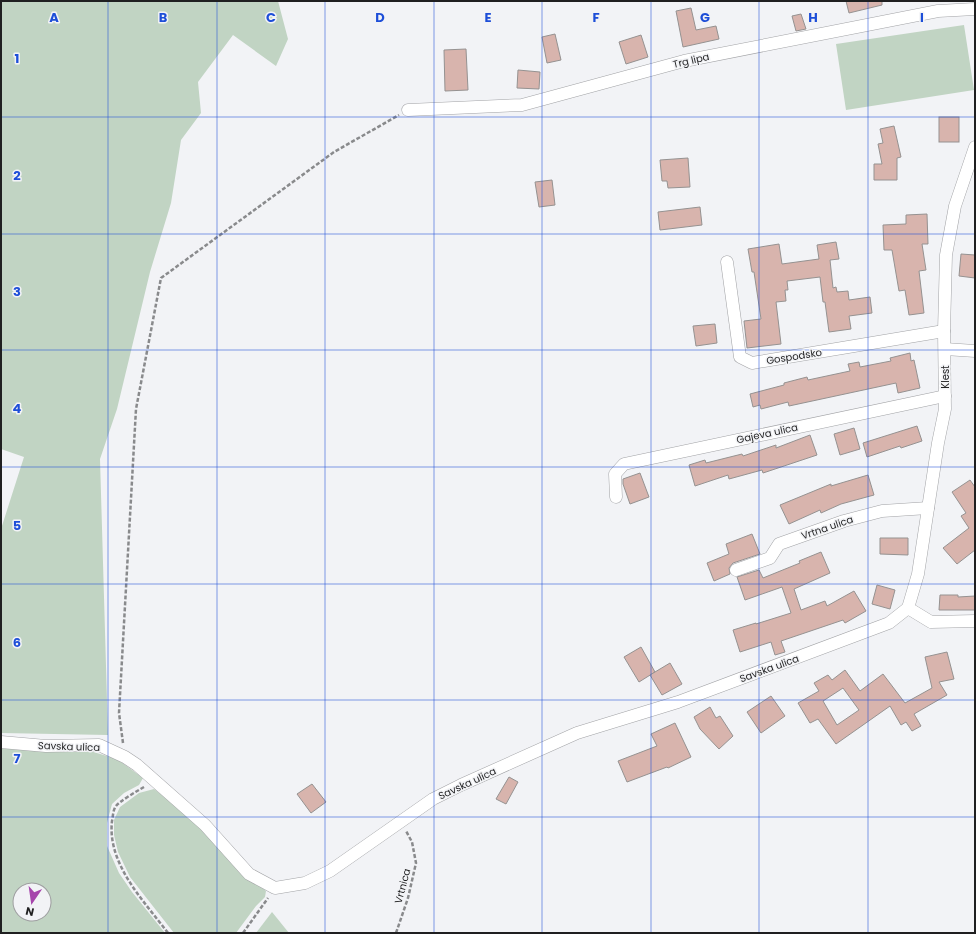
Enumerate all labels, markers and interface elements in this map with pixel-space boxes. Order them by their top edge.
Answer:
text: A [49,8,59,27]
text: B [159,8,168,27]
text: C [266,8,276,27]
text: D [375,8,385,27]
text: E [484,8,492,27]
text: F [592,8,600,27]
text: G [700,8,710,27]
text: H [808,8,818,27]
text: I [920,8,924,27]
text: 1 [15,49,19,68]
street label: Trg lipa [671,49,711,72]
text: 2 [13,166,21,185]
text: 3 [13,282,21,301]
street label: Gospodsko [765,345,823,368]
street label: Klest [938,365,953,389]
text: 4 [13,399,22,418]
street label: Gajeva ulica [735,420,799,447]
street label: Vrtna ulica [799,512,855,543]
text: 5 [13,516,21,535]
text: 6 [13,633,21,652]
street label: Savska ulica [737,651,801,686]
street label: Savska ulica [38,738,100,755]
text: 7 [14,749,21,768]
street label: Savska ulica [436,764,499,803]
street label: Vrtnica [391,867,414,905]
north arrow [12,882,52,922]
text: N [24,903,36,920]

